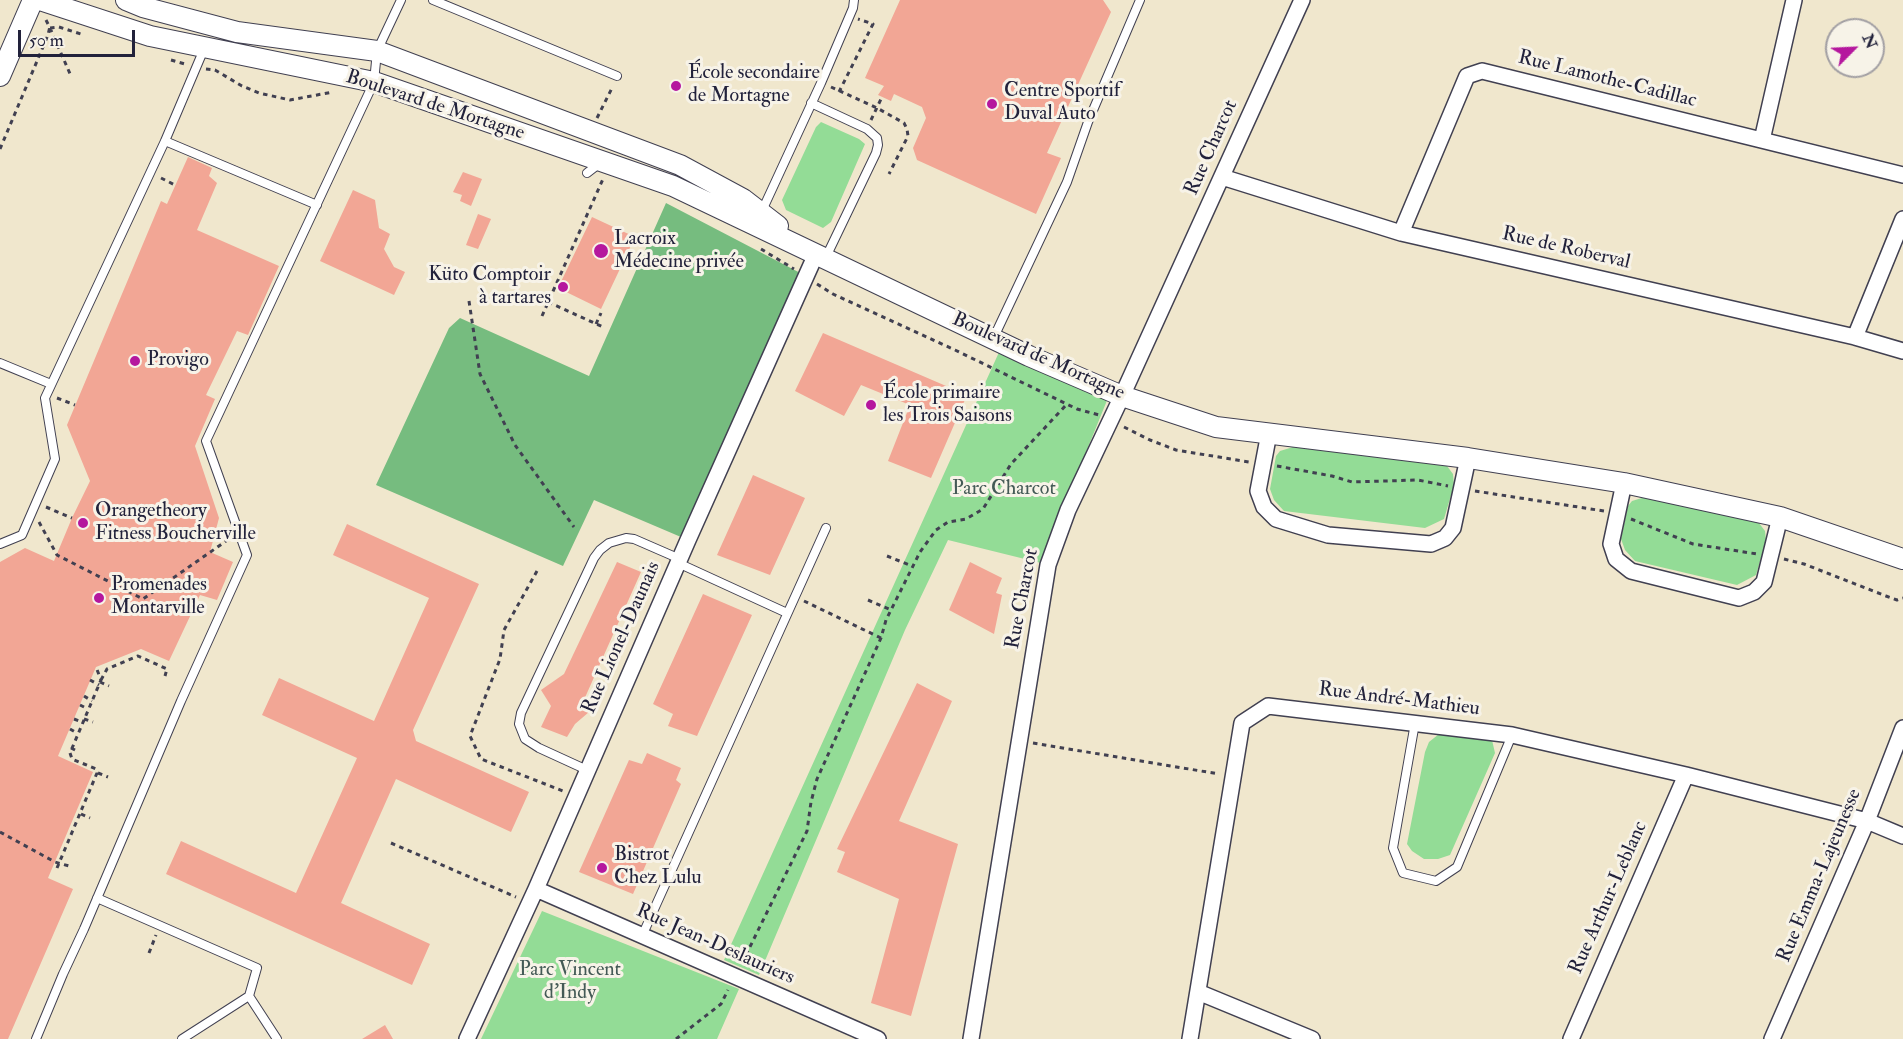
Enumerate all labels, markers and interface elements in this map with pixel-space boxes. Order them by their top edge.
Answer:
scale bar [21,18,138,56]
north arrow [1825,18,1885,78]
text: 50 m [29,29,64,52]
text: N [1858,31,1882,52]
street label: Rue Lamothe-Cadillac [1515,46,1699,114]
place label: École secondaire de Mortagne [688,62,820,109]
street label: Boulevard de Mortagne [343,66,527,146]
marker: École secondaire de Mortagne [669,79,683,93]
place label: Centre Sportif Duval Auto [1004,80,1120,127]
marker: Centre Sportif Duval Auto [985,97,999,111]
street label: Rue Charcot [1180,97,1244,199]
street label: Rue de Roberval [1500,223,1632,275]
place label: Lacroix Médecine privée [614,228,744,275]
marker: Lacroix Médecine privée [592,242,610,260]
place label: Küto Comptoir à tartares [428,264,551,311]
marker: Küto Comptoir à tartares [556,280,570,294]
street label: Boulevard de Mortagne [948,308,1128,406]
place label: Provigo [147,349,209,373]
marker: Provigo [128,354,142,368]
place label: École primaire les Trois Saisons [883,382,1012,429]
marker: École primaire les Trois Saisons [864,398,878,412]
park label: Parc Charcot [952,478,1056,502]
place label: Orangetheory Fitness Boucherville [95,500,256,547]
marker: Orangetheory Fitness Boucherville [76,516,90,530]
street label: Rue Charcot [1002,547,1044,651]
street label: Rue Lionel-Daunais [578,558,666,718]
place label: Promenades Montarville [111,574,207,621]
marker: Promenades Montarville [92,591,106,605]
street label: Rue André-Mathieu [1317,678,1481,722]
street label: Rue Emma-Lajeunesse [1773,786,1867,966]
street label: Rue Arthur-Leblanc [1565,818,1653,978]
place label: Bistrot Chez Lulu [614,844,702,891]
marker: Bistrot Chez Lulu [595,861,609,875]
street label: Rue Jean-Deslauriers [632,899,798,991]
park label: Parc Vincent d'Indy [519,959,621,1006]

